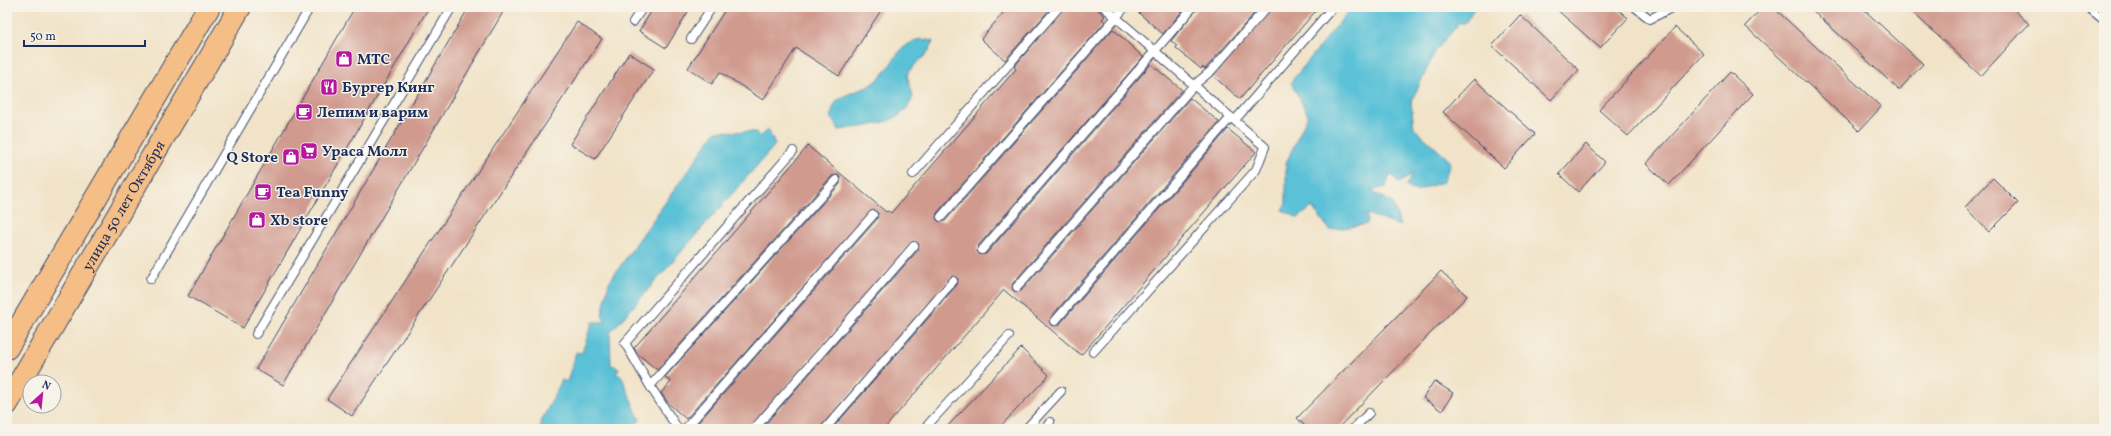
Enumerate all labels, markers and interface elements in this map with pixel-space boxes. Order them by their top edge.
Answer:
scale bar [24,22,145,48]
text: 50 m [30,29,56,45]
shop icon: МТС [334,49,354,69]
place label: МТС [357,50,391,71]
restaurant icon: Бургер Кинг [319,77,339,97]
place label: Бургер Кинг [342,78,435,99]
cafe icon: Лепим и варим [294,102,314,122]
place label: Лепим и варим [317,103,428,124]
street label: улица 50 лет Октября [78,137,171,276]
supermarket icon: Ураса Молл [299,141,319,161]
place label: Ураса Молл [322,142,407,163]
shop icon: Q Store [281,147,301,167]
place label: Q Store [227,148,278,169]
cafe icon: Tea Funny [253,182,273,202]
place label: Tea Funny [276,183,349,204]
shop icon: Xb store [247,210,267,230]
place label: Xb store [270,211,328,232]
north arrow [22,374,62,414]
text: N [39,378,53,395]

